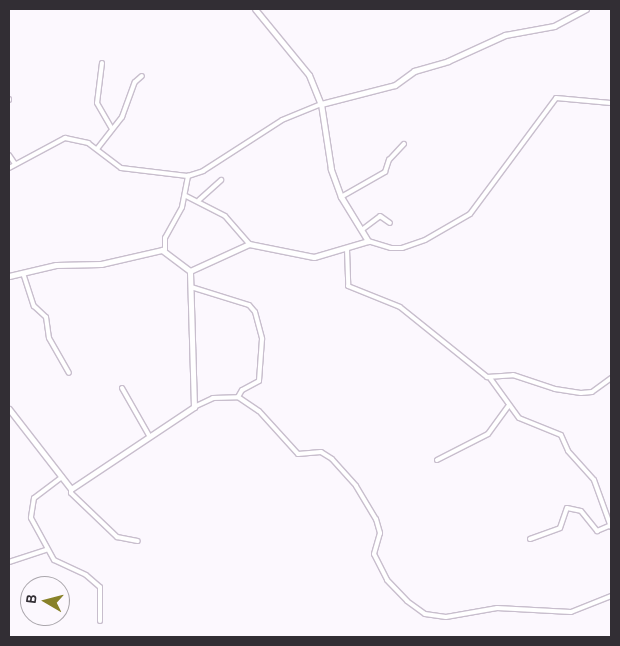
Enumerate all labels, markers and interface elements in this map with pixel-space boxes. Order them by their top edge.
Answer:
north arrow [20,576,70,626]
text: B [22,593,41,605]

